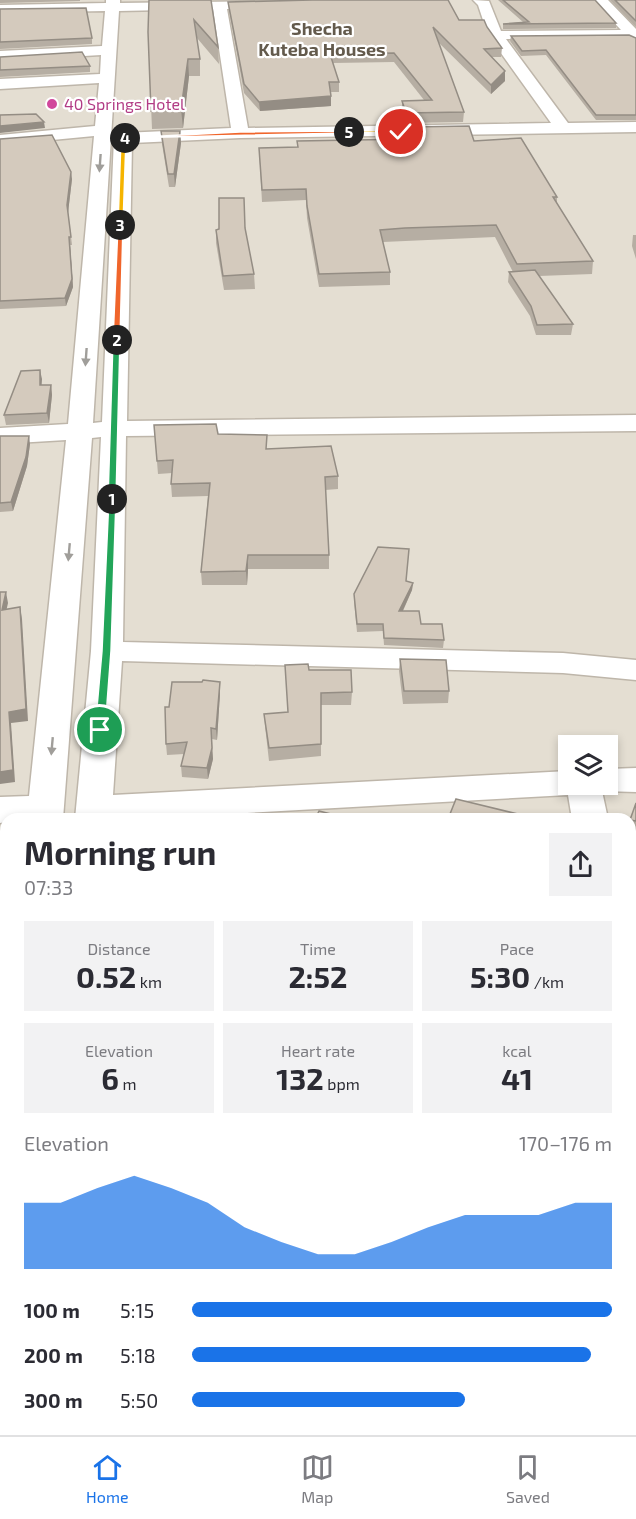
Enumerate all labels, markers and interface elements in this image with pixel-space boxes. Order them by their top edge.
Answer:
district label: Shecha Kuteba Houses [258,17,386,60]
place label: 40 Springs Hotel [64,94,185,113]
marker: 40 Springs Hotel [45,97,59,111]
pin [375,106,426,157]
icon: check [384,115,417,148]
pin: 5 [334,117,364,147]
text: 5 [345,122,353,141]
pin: 4 [110,123,140,153]
text: 4 [120,128,130,147]
one-way arrow [95,154,105,173]
pin: 3 [105,210,135,240]
text: 3 [115,215,125,234]
pin: 2 [102,325,132,355]
text: 2 [112,330,122,349]
one-way arrow [81,348,91,367]
pin: 1 [97,484,127,514]
text: 1 [109,489,115,508]
one-way arrow [64,542,74,561]
pin [74,704,125,755]
icon: arrive [83,713,116,746]
map controls [558,735,618,795]
button: layers [558,735,618,795]
one-way arrow [47,736,57,755]
text: Morning run [24,832,216,872]
button: share [549,833,612,896]
text: 07:33 [24,875,73,899]
text: Distance [87,939,151,958]
text: Time [300,939,336,958]
text: Pace [500,939,534,958]
text: 0.52 [76,958,136,994]
text: 2:52 [288,958,348,994]
text: 5:30 [470,958,530,994]
text: km [136,972,162,991]
text: /km [530,972,564,991]
text: Elevation [85,1041,153,1060]
text: Heart rate [281,1041,355,1060]
text: kcal [502,1041,532,1060]
text: 6 [101,1060,119,1096]
text: 132 [276,1060,324,1096]
text: 41 [501,1060,533,1096]
text: m [119,1074,137,1093]
text: bpm [324,1074,360,1093]
text: Elevation [24,1131,109,1155]
text: 170–176 m [519,1131,612,1155]
text: 100 m [24,1298,80,1322]
text: 5:15 [120,1298,154,1322]
text: 200 m [24,1343,83,1367]
text: 5:18 [120,1343,156,1367]
text: 300 m [24,1388,83,1412]
text: 5:50 [120,1388,158,1412]
tab: Home [86,1451,129,1506]
tab: Map [301,1451,334,1506]
tab: Saved [506,1451,550,1506]

